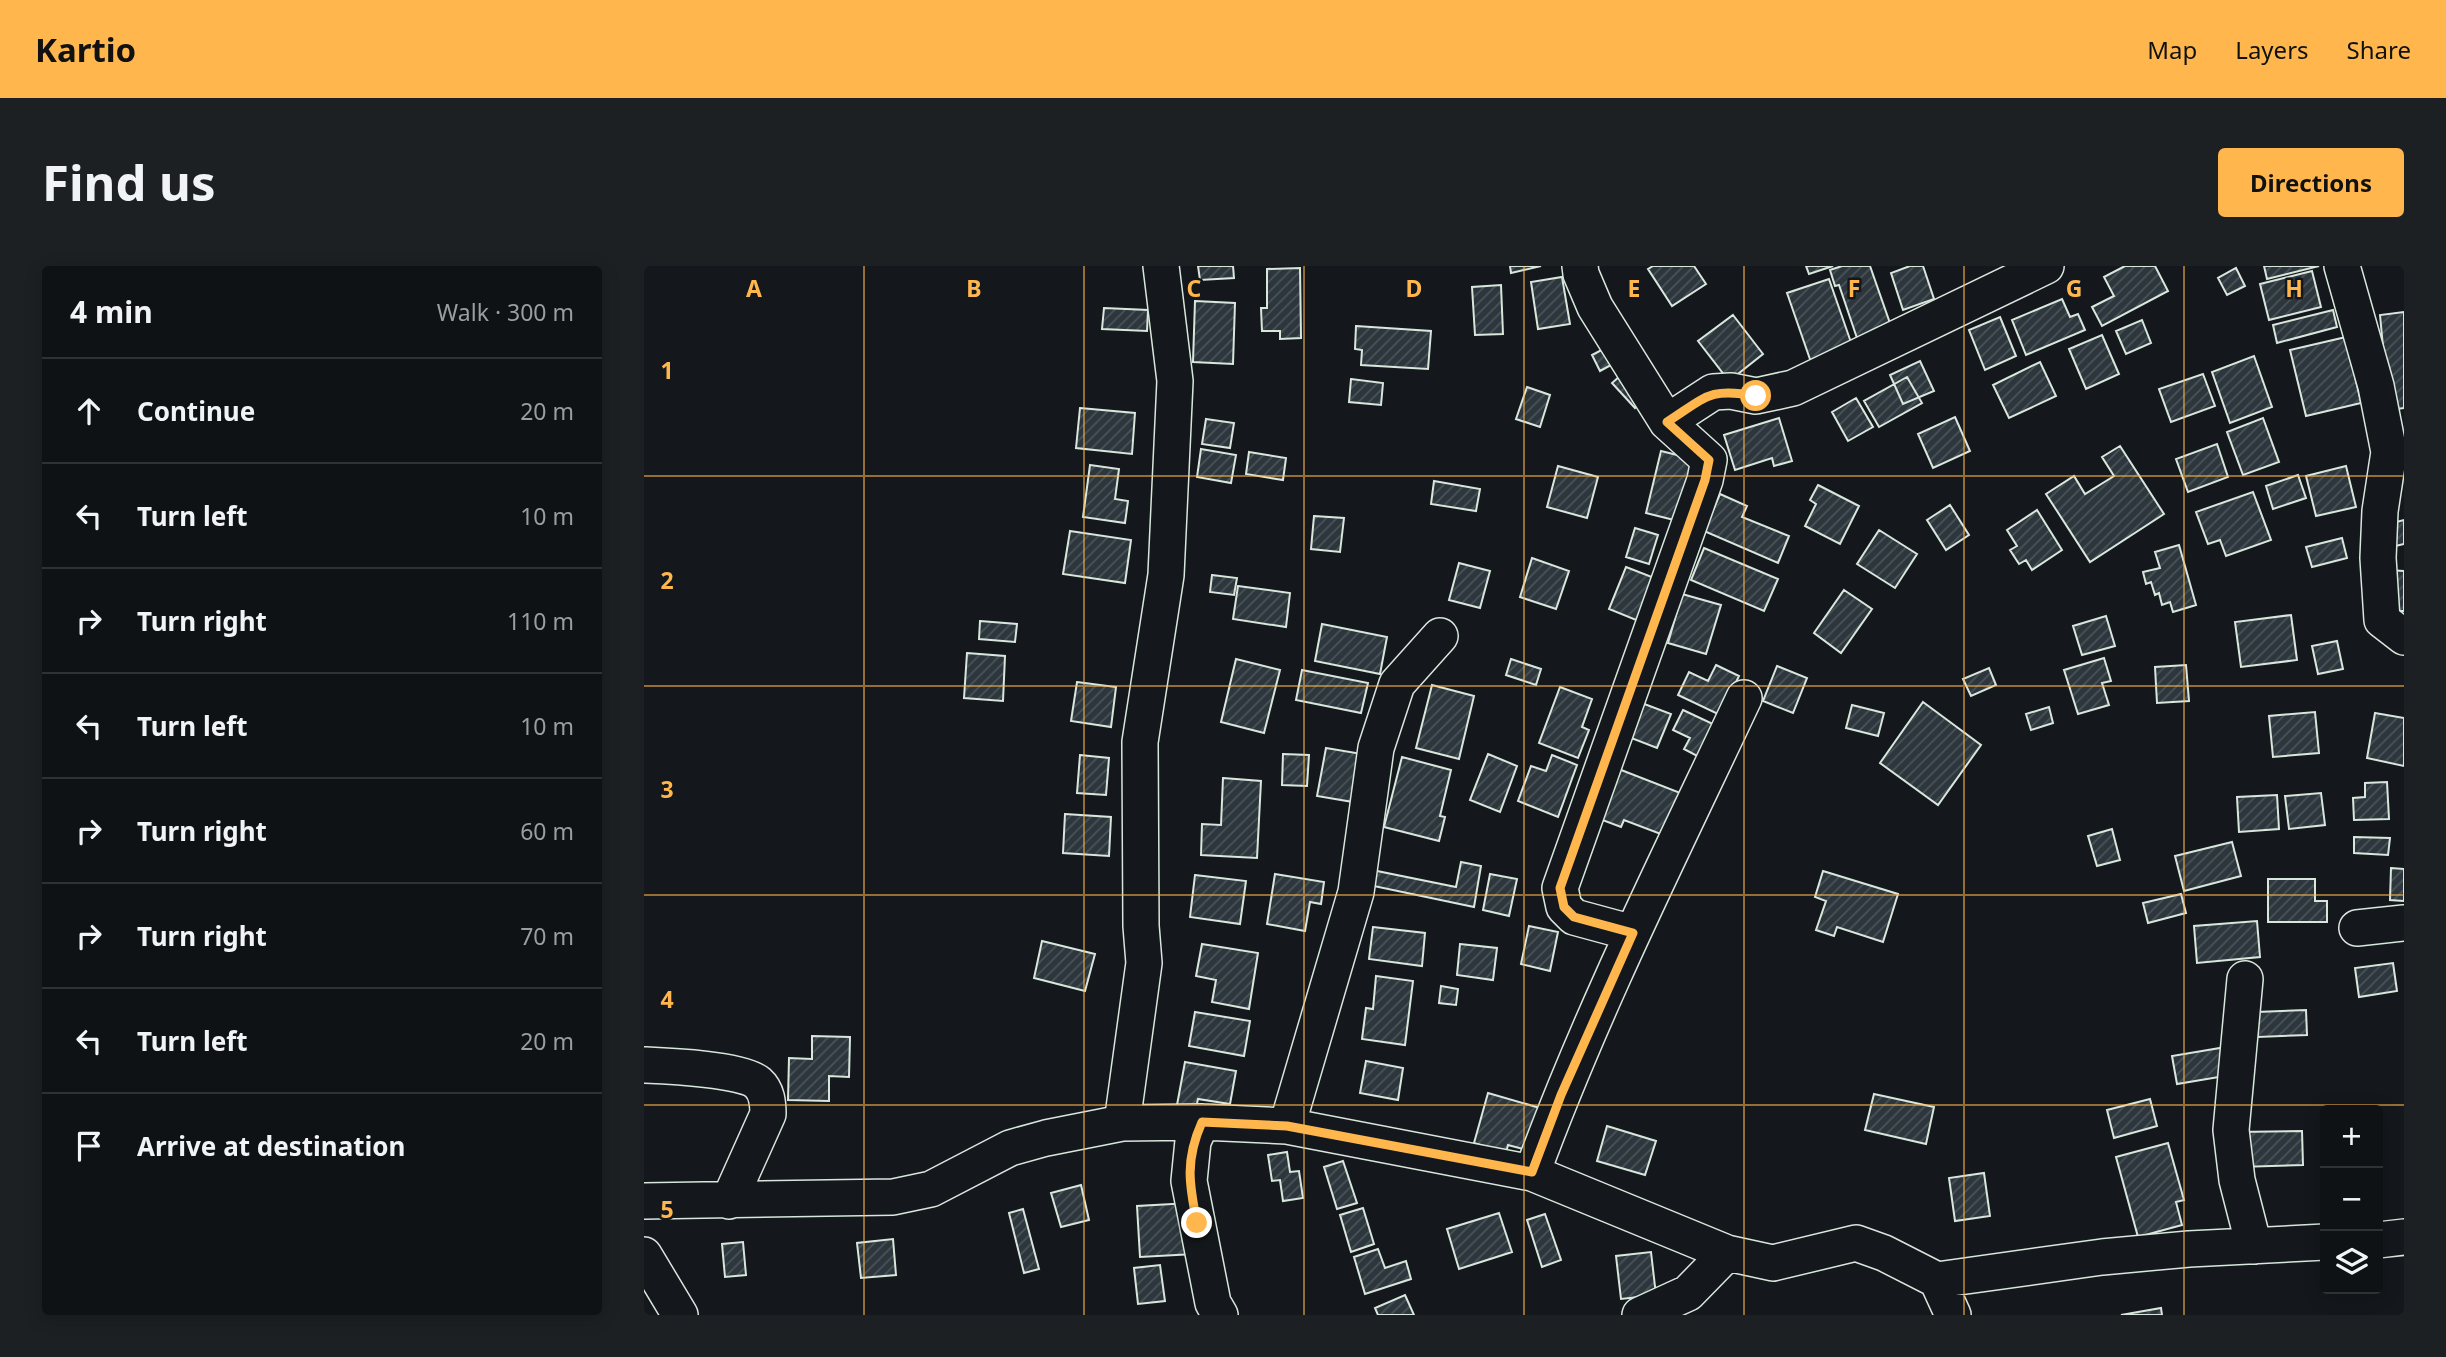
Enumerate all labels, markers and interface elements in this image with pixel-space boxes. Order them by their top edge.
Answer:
text: Kartio [35,27,136,72]
text: Map [2147,33,2197,66]
text: Layers [2235,33,2309,66]
text: Share [2347,33,2411,66]
button: Directions [2218,148,2404,217]
text: Find us [42,149,216,215]
text: A [746,272,762,304]
text: B [966,272,982,304]
text: C [1187,272,1202,304]
text: D [1406,272,1422,304]
text: E [1628,272,1640,304]
text: F [1848,272,1860,304]
text: G [2066,272,2082,304]
text: H [2285,272,2303,304]
text: 4 min [70,291,153,332]
text: Walk · 300 m [437,296,574,328]
text: 1 [660,354,674,386]
route start [1740,380,1771,411]
icon: ahead [70,392,108,430]
text: Continue [137,393,255,429]
text: 20 m [520,395,574,427]
icon: left [70,497,108,535]
text: Turn left [137,498,248,534]
text: 10 m [520,500,574,532]
text: 2 [660,564,674,596]
icon: right [70,602,108,640]
text: Turn right [137,603,267,639]
text: 110 m [507,605,574,637]
icon: left [70,707,108,745]
text: Turn left [137,708,248,744]
text: 10 m [520,710,574,742]
text: 3 [660,773,674,805]
icon: right [70,812,108,850]
text: Turn right [137,813,267,849]
text: 60 m [520,815,574,847]
icon: right [70,917,108,955]
text: Turn right [137,918,267,954]
text: 70 m [520,920,574,952]
text: 4 [660,983,674,1015]
icon: left [70,1022,108,1060]
text: Turn left [137,1023,248,1059]
text: 20 m [520,1025,574,1057]
map controls [2320,1105,2383,1294]
button: + [2320,1105,2383,1168]
icon: arrive [70,1127,108,1165]
text: Arrive at destination [137,1128,406,1164]
button: − [2320,1168,2383,1231]
text: 5 [660,1193,674,1225]
route end [1181,1207,1212,1238]
button: layers [2320,1231,2383,1294]

